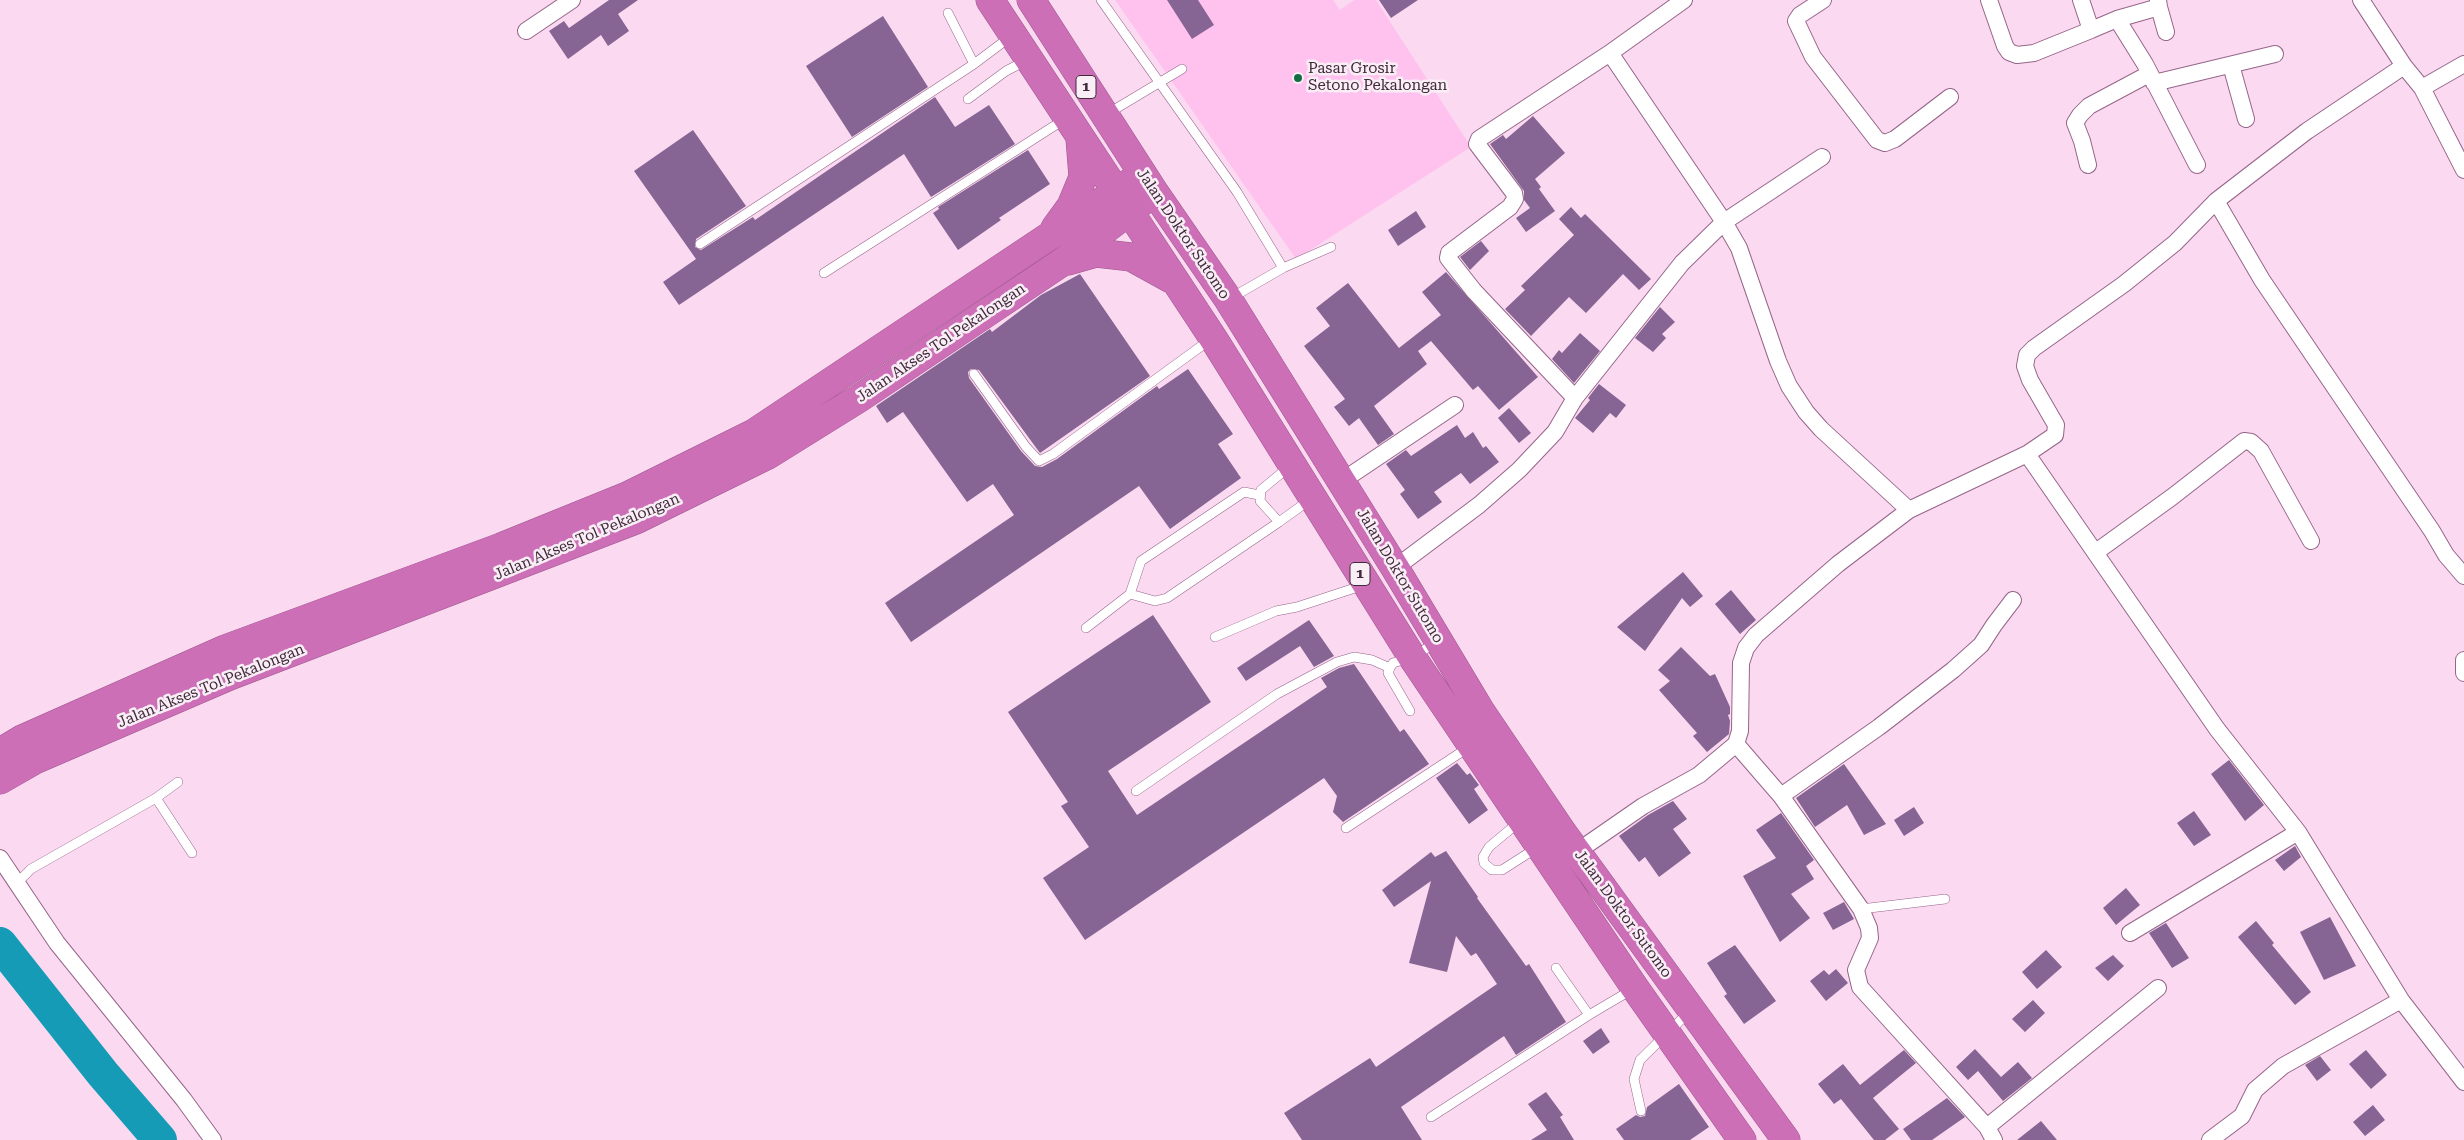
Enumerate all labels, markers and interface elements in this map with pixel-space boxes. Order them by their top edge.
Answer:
place label: Pasar Grosir Setono Pekalongan [1308,60,1447,95]
marker: Pasar Grosir Setono Pekalongan [1292,72,1304,84]
road number: 1 [1076,75,1096,98]
street label: Jalan Doktor Sutomo [1133,165,1233,303]
street label: Jalan Akses Tol Pekalongan [853,280,1029,406]
street label: Jalan Akses Tol Pekalongan [492,490,682,584]
street label: Jalan Doktor Sutomo [1353,505,1447,647]
road number: 1 [1350,562,1370,586]
street label: Jalan Akses Tol Pekalongan [115,640,307,732]
street label: Jalan Doktor Sutomo [1571,847,1675,981]

